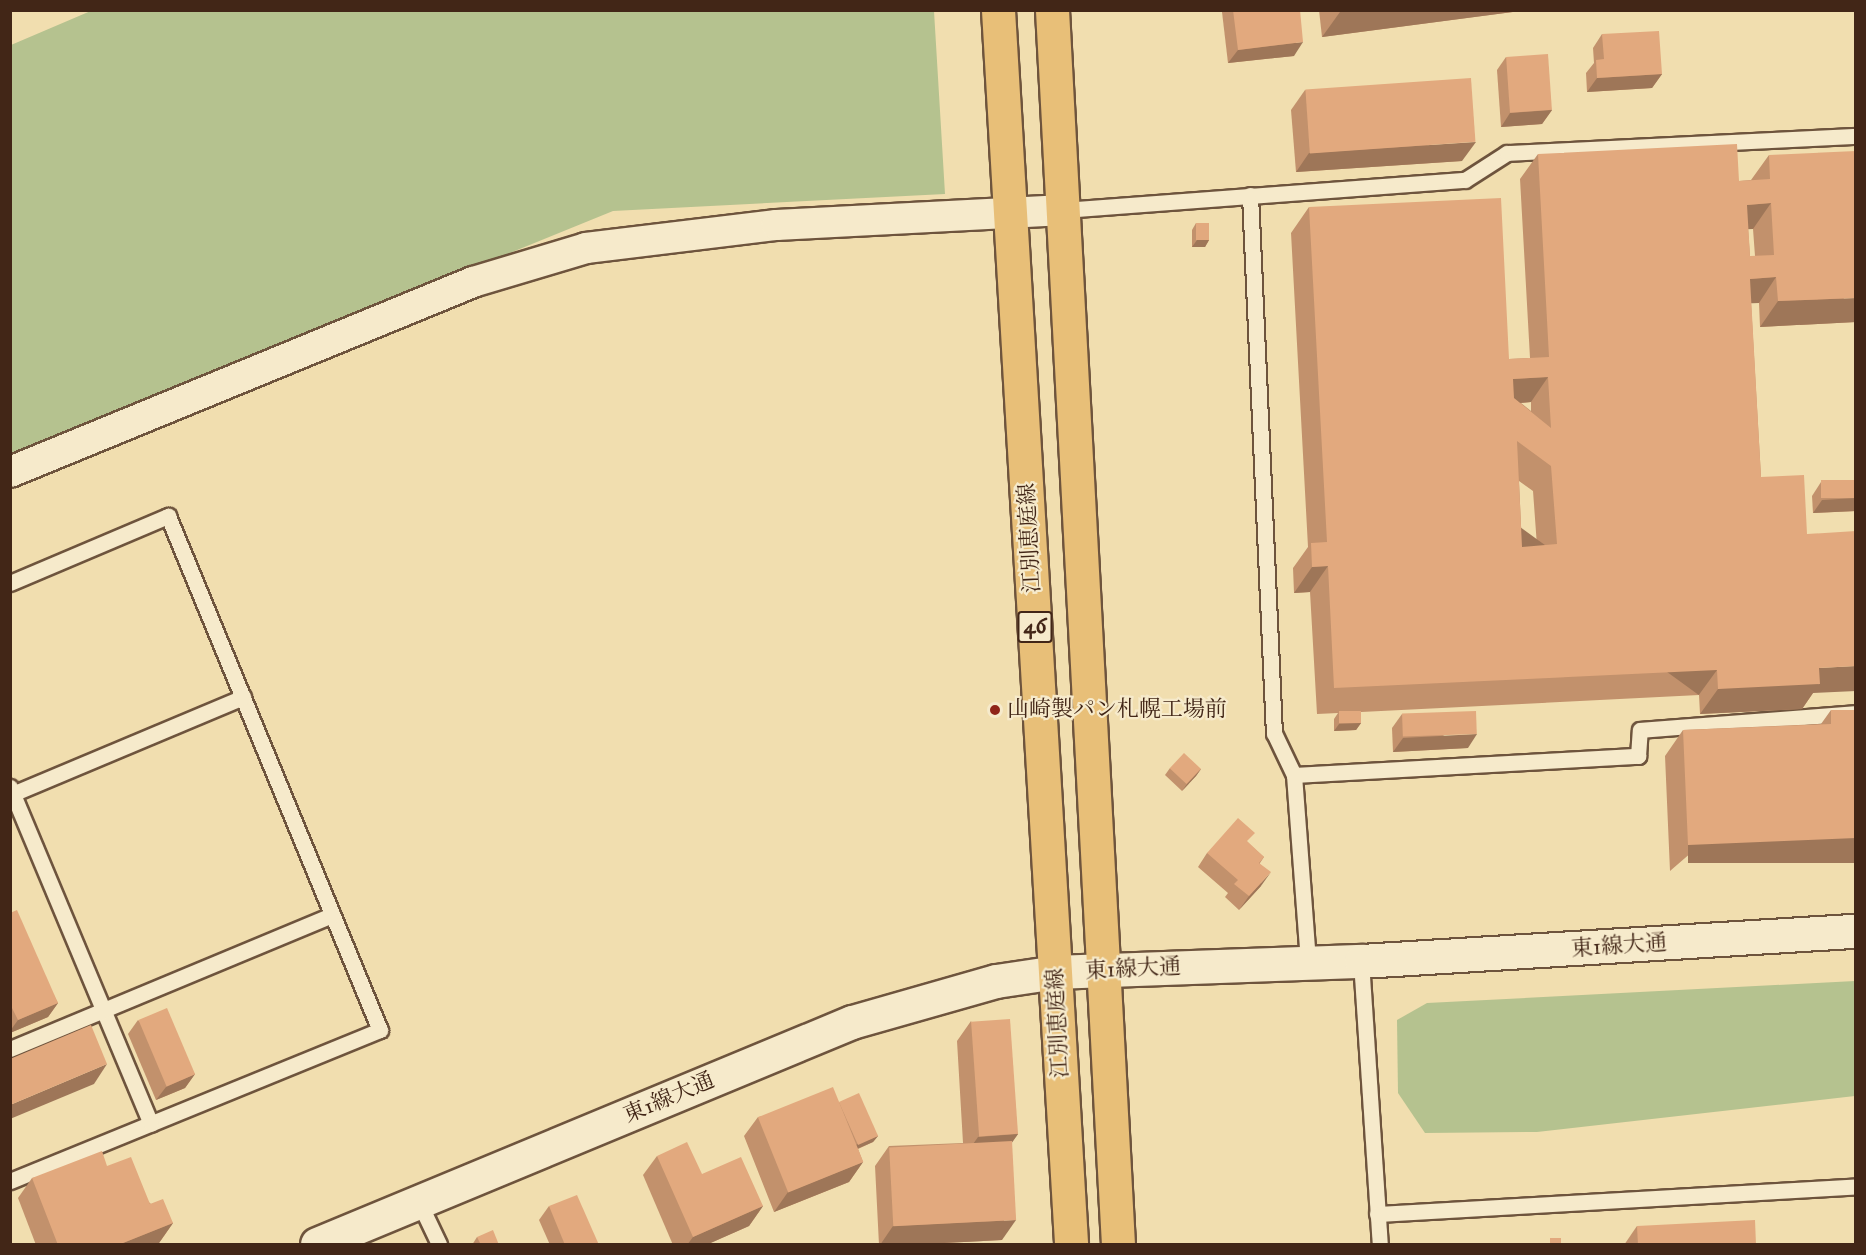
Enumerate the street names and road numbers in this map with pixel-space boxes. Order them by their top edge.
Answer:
street label: 江別恵庭線 [1014,482,1046,594]
road number: 46 [1017,609,1053,645]
street label: 東1線大通 [1570,929,1668,963]
street label: 東1線大通 [1084,953,1182,985]
street label: 江別恵庭線 [1042,967,1074,1079]
street label: 東1線大通 [620,1067,718,1129]

